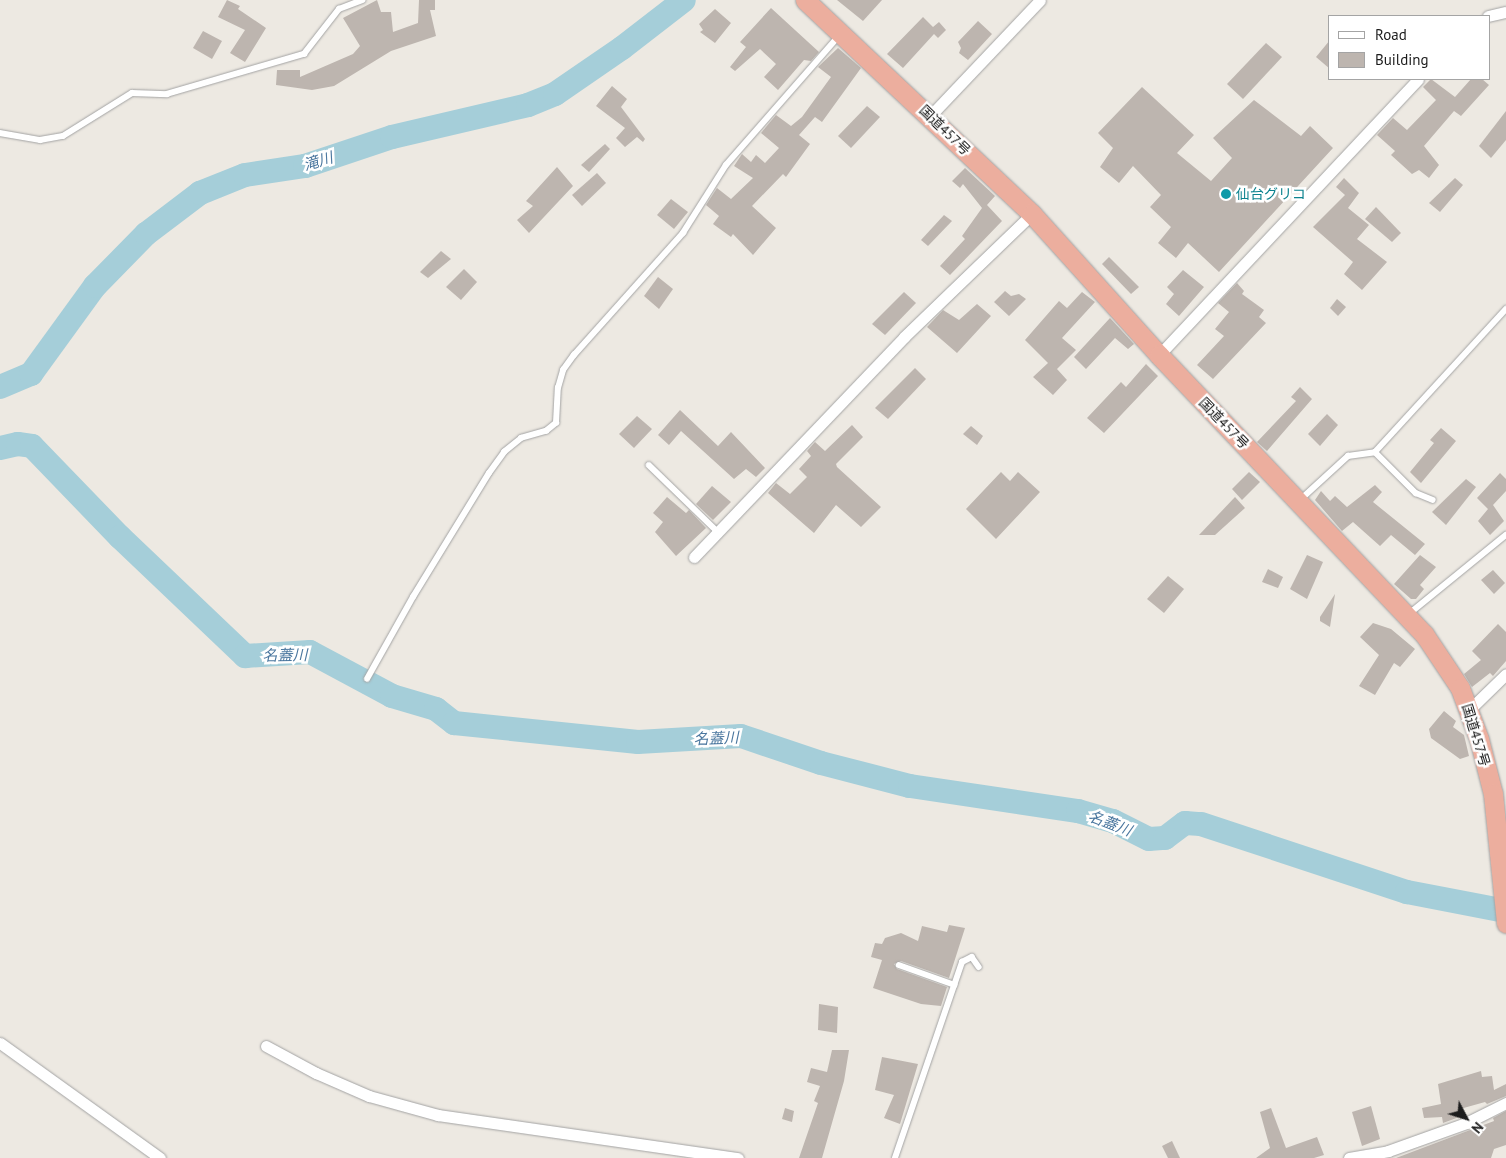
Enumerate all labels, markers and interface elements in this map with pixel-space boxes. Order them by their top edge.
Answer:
legend [1328,15,1491,80]
text: Road [1375,25,1407,44]
text: Building [1375,50,1429,69]
street label: 国道457号 [916,101,974,159]
water label: 滝川 [301,148,335,174]
place label: 仙台グリコ [1236,186,1306,202]
marker: 仙台グリコ [1220,188,1232,200]
street label: 国道457号 [1195,394,1253,452]
water label: 名蓋川 [262,646,308,664]
street label: 国道457号 [1458,702,1494,768]
water label: 名蓋川 [693,728,739,748]
water label: 名蓋川 [1086,807,1134,839]
north arrow [1441,1093,1491,1143]
text: N [1468,1118,1487,1137]

